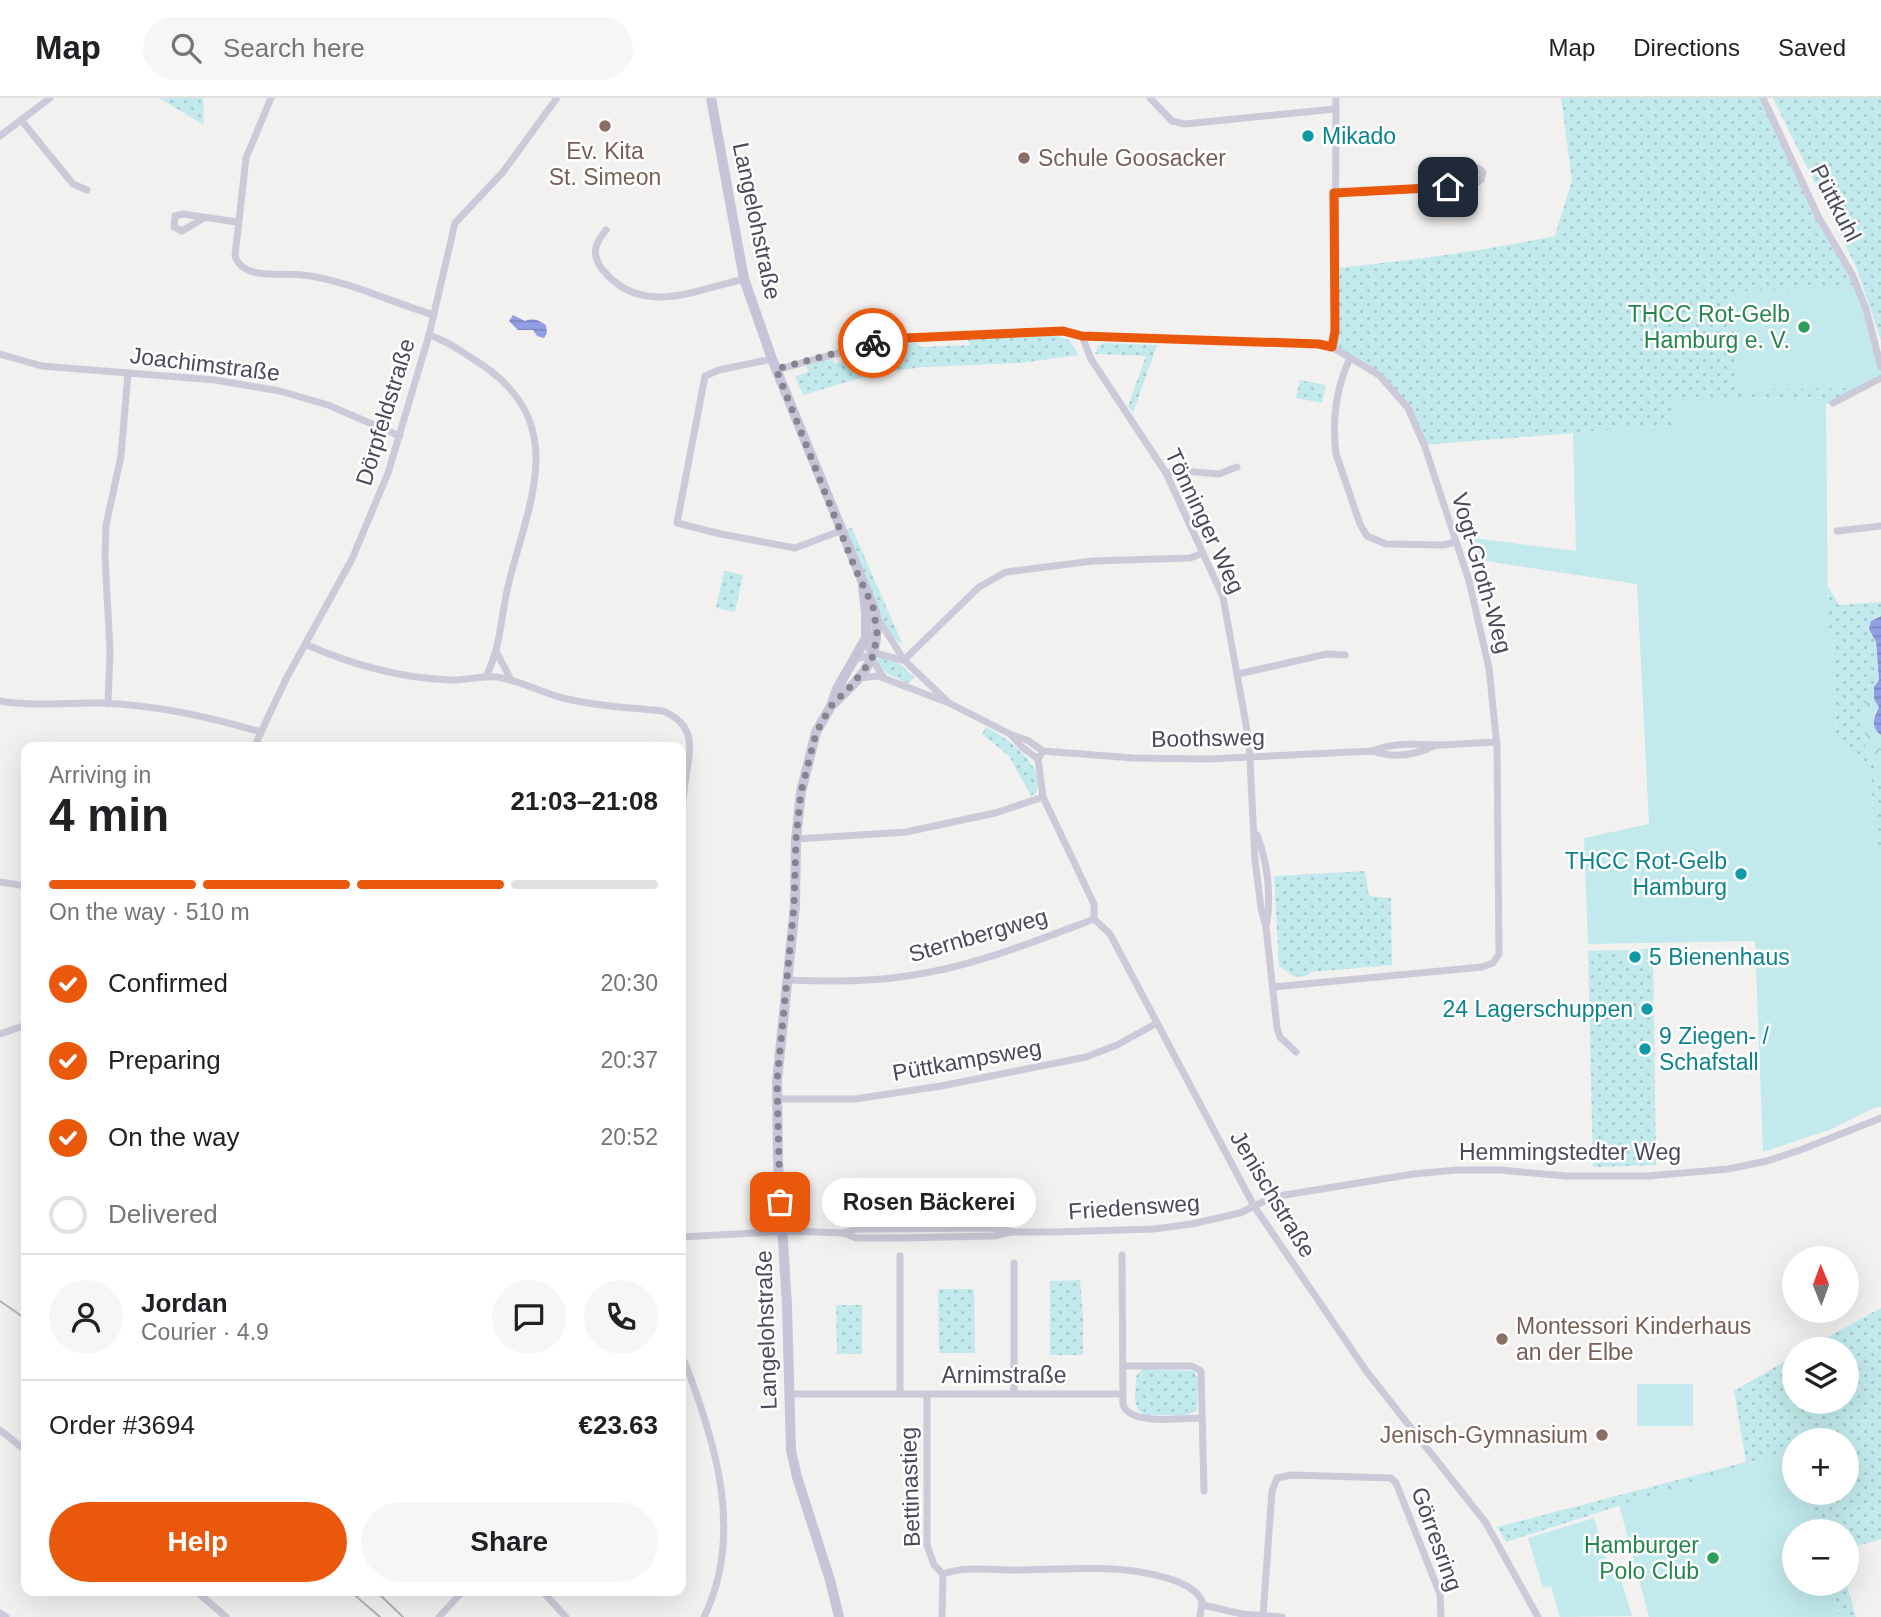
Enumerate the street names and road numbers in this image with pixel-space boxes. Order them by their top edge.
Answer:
street label: Langelohstraße [728,140,786,302]
street label: Püttkuhl [1806,160,1866,246]
street label: Dörpfeldstraße [350,335,420,489]
street label: Joachimstraße [129,342,281,386]
street label: Tönninger Weg [1160,444,1250,598]
street label: Vogt-Groth-Weg [1447,490,1517,656]
street label: Boothsweg [1151,724,1265,752]
street label: Sternbergweg [906,903,1050,967]
street label: Püttkampsweg [890,1034,1044,1086]
street label: Jenischstraße [1225,1126,1321,1262]
street label: Hemmingstedter Weg [1459,1139,1681,1165]
street label: Friedensweg [1067,1189,1201,1225]
street label: Langelohstraße [750,1250,782,1410]
street label: Arnimstraße [941,1362,1067,1388]
street label: Bettinastieg [895,1426,925,1548]
street label: Görresring [1406,1484,1468,1594]

